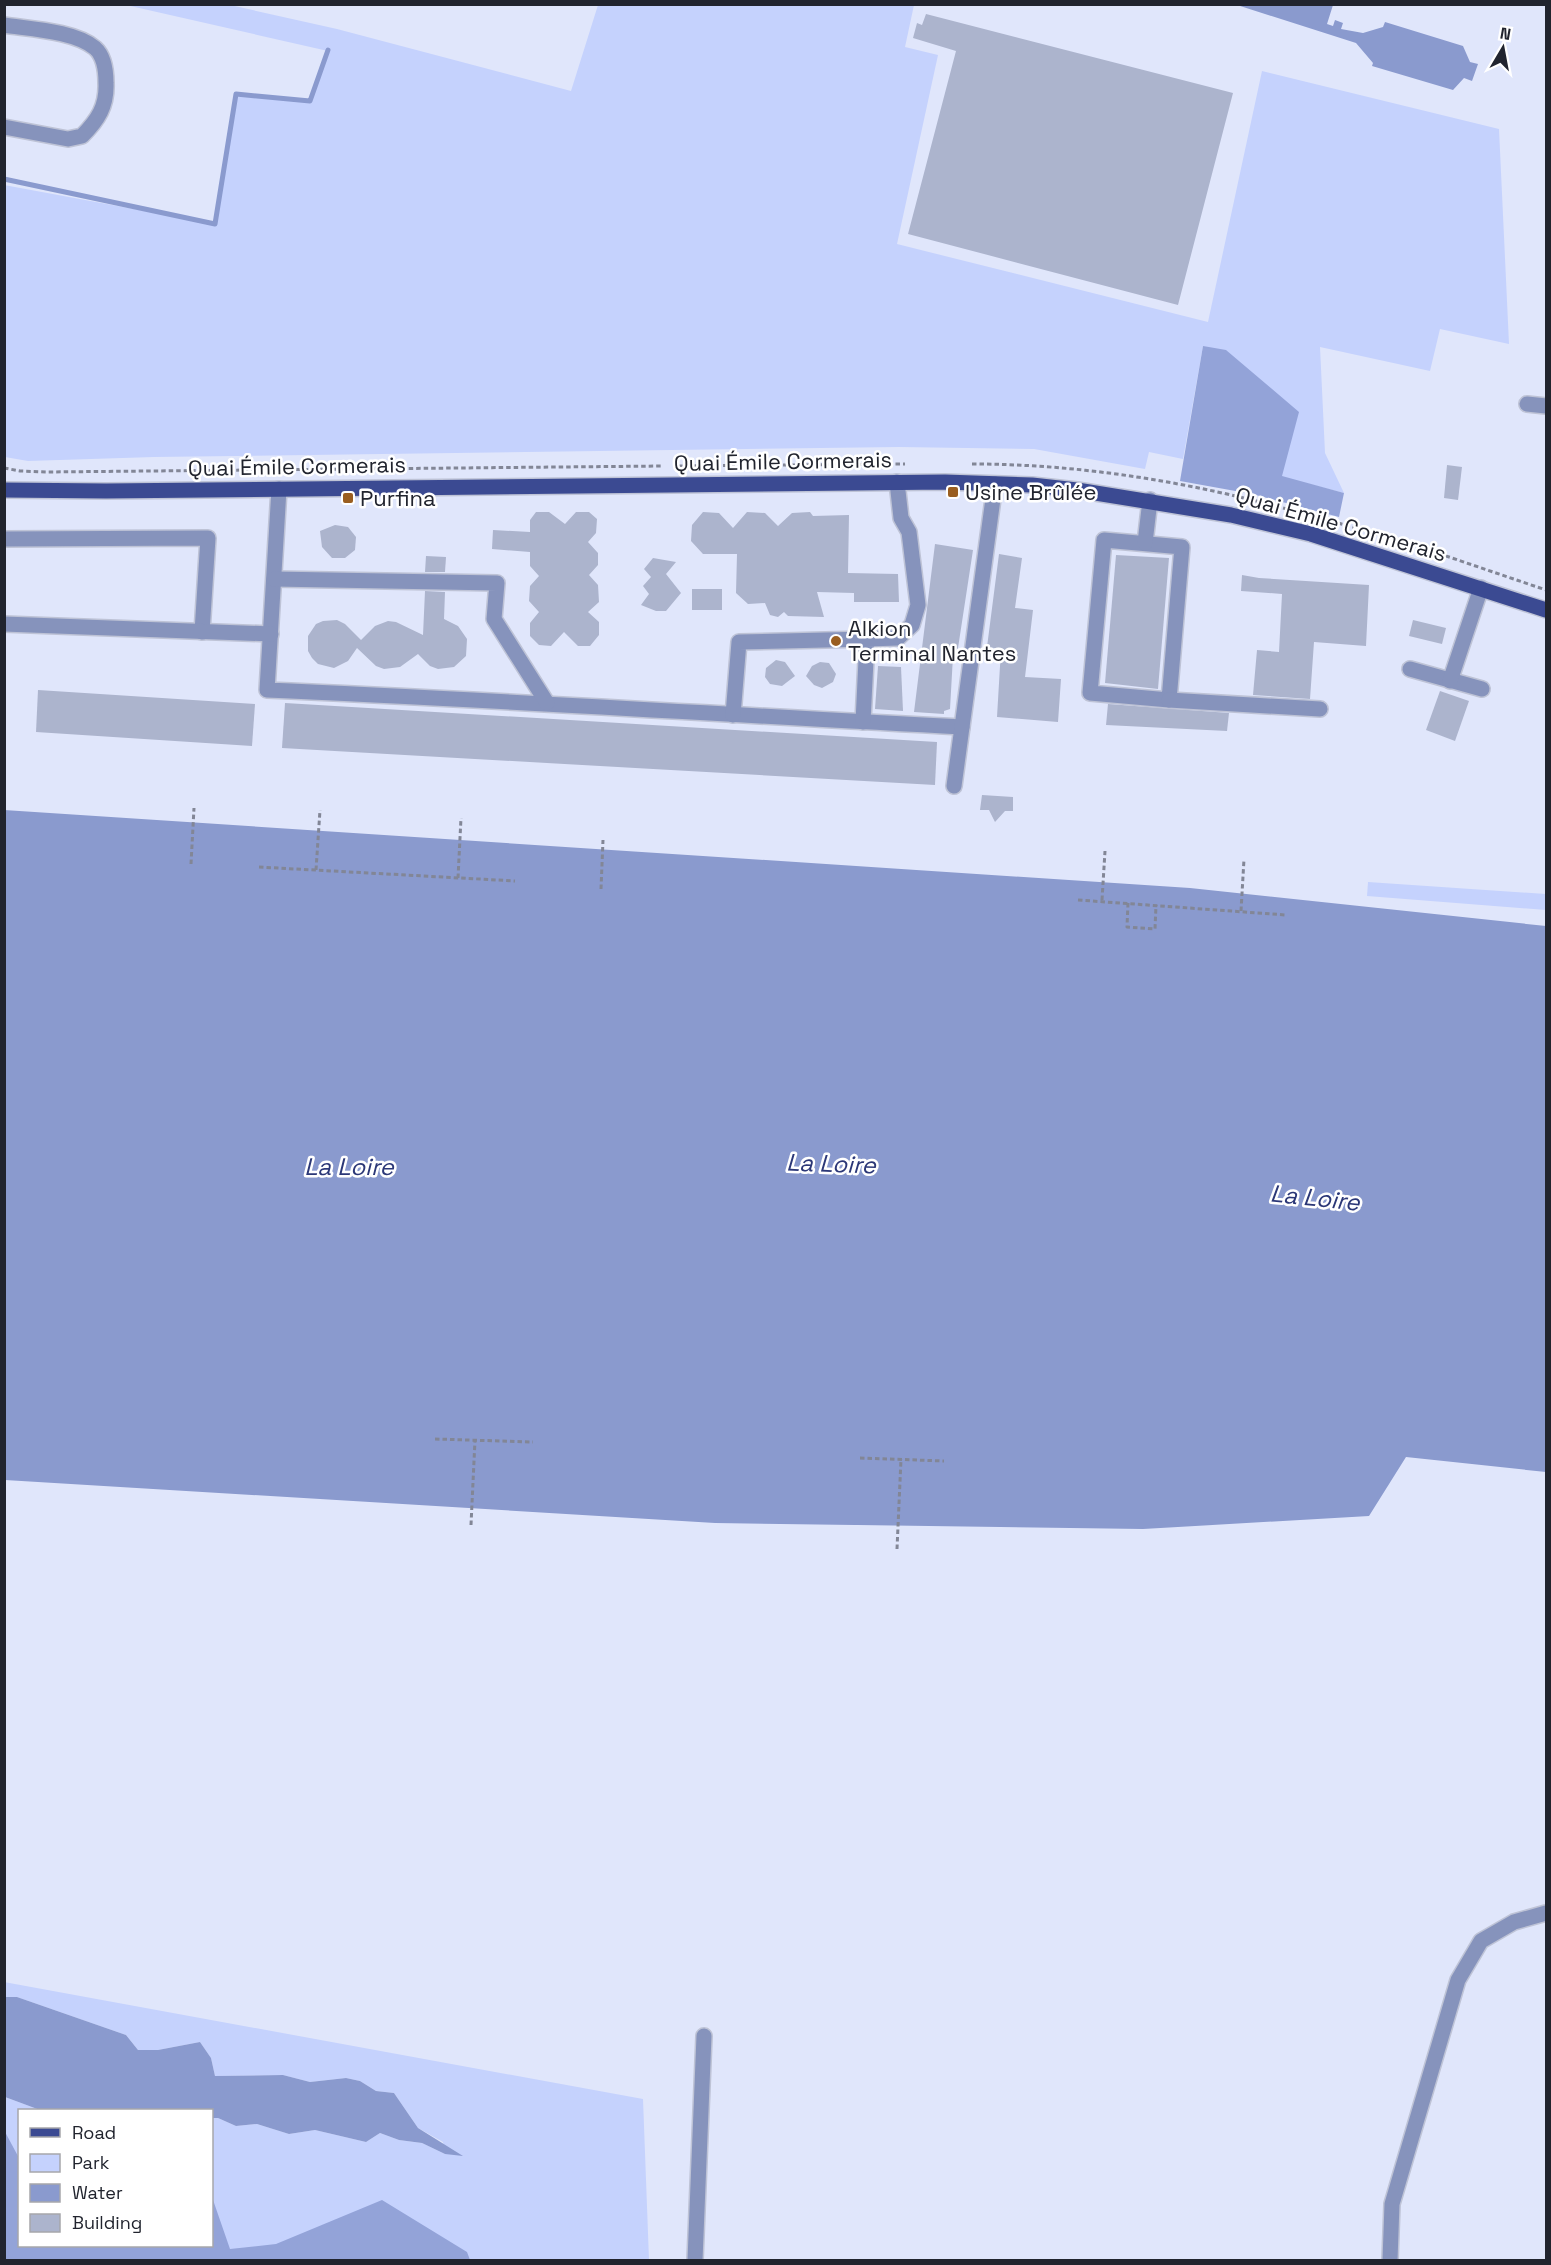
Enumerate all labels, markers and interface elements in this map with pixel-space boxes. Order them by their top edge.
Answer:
north arrow [1473,18,1533,78]
text: N [1498,22,1513,45]
street label: Quai Émile Cormerais [674,445,892,477]
street label: Quai Émile Cormerais [188,450,406,482]
place label: Usine Brûlée [965,478,1097,506]
street label: Quai Émile Cormerais [1232,480,1450,568]
place label: Purfina [360,484,436,512]
marker: Usine Brûlée [946,485,960,499]
marker: Purfina [341,491,355,505]
place label: Alkion Terminal Nantes [848,614,1016,667]
marker: Alkion Terminal Nantes [829,634,843,648]
water label: La Loire [786,1146,877,1181]
water label: La Loire [304,1151,395,1182]
water label: La Loire [1269,1177,1362,1218]
legend [18,2109,213,2247]
text: Road [72,2121,116,2144]
text: Park [72,2151,110,2174]
text: Water [72,2181,123,2204]
text: Building [72,2211,142,2234]

